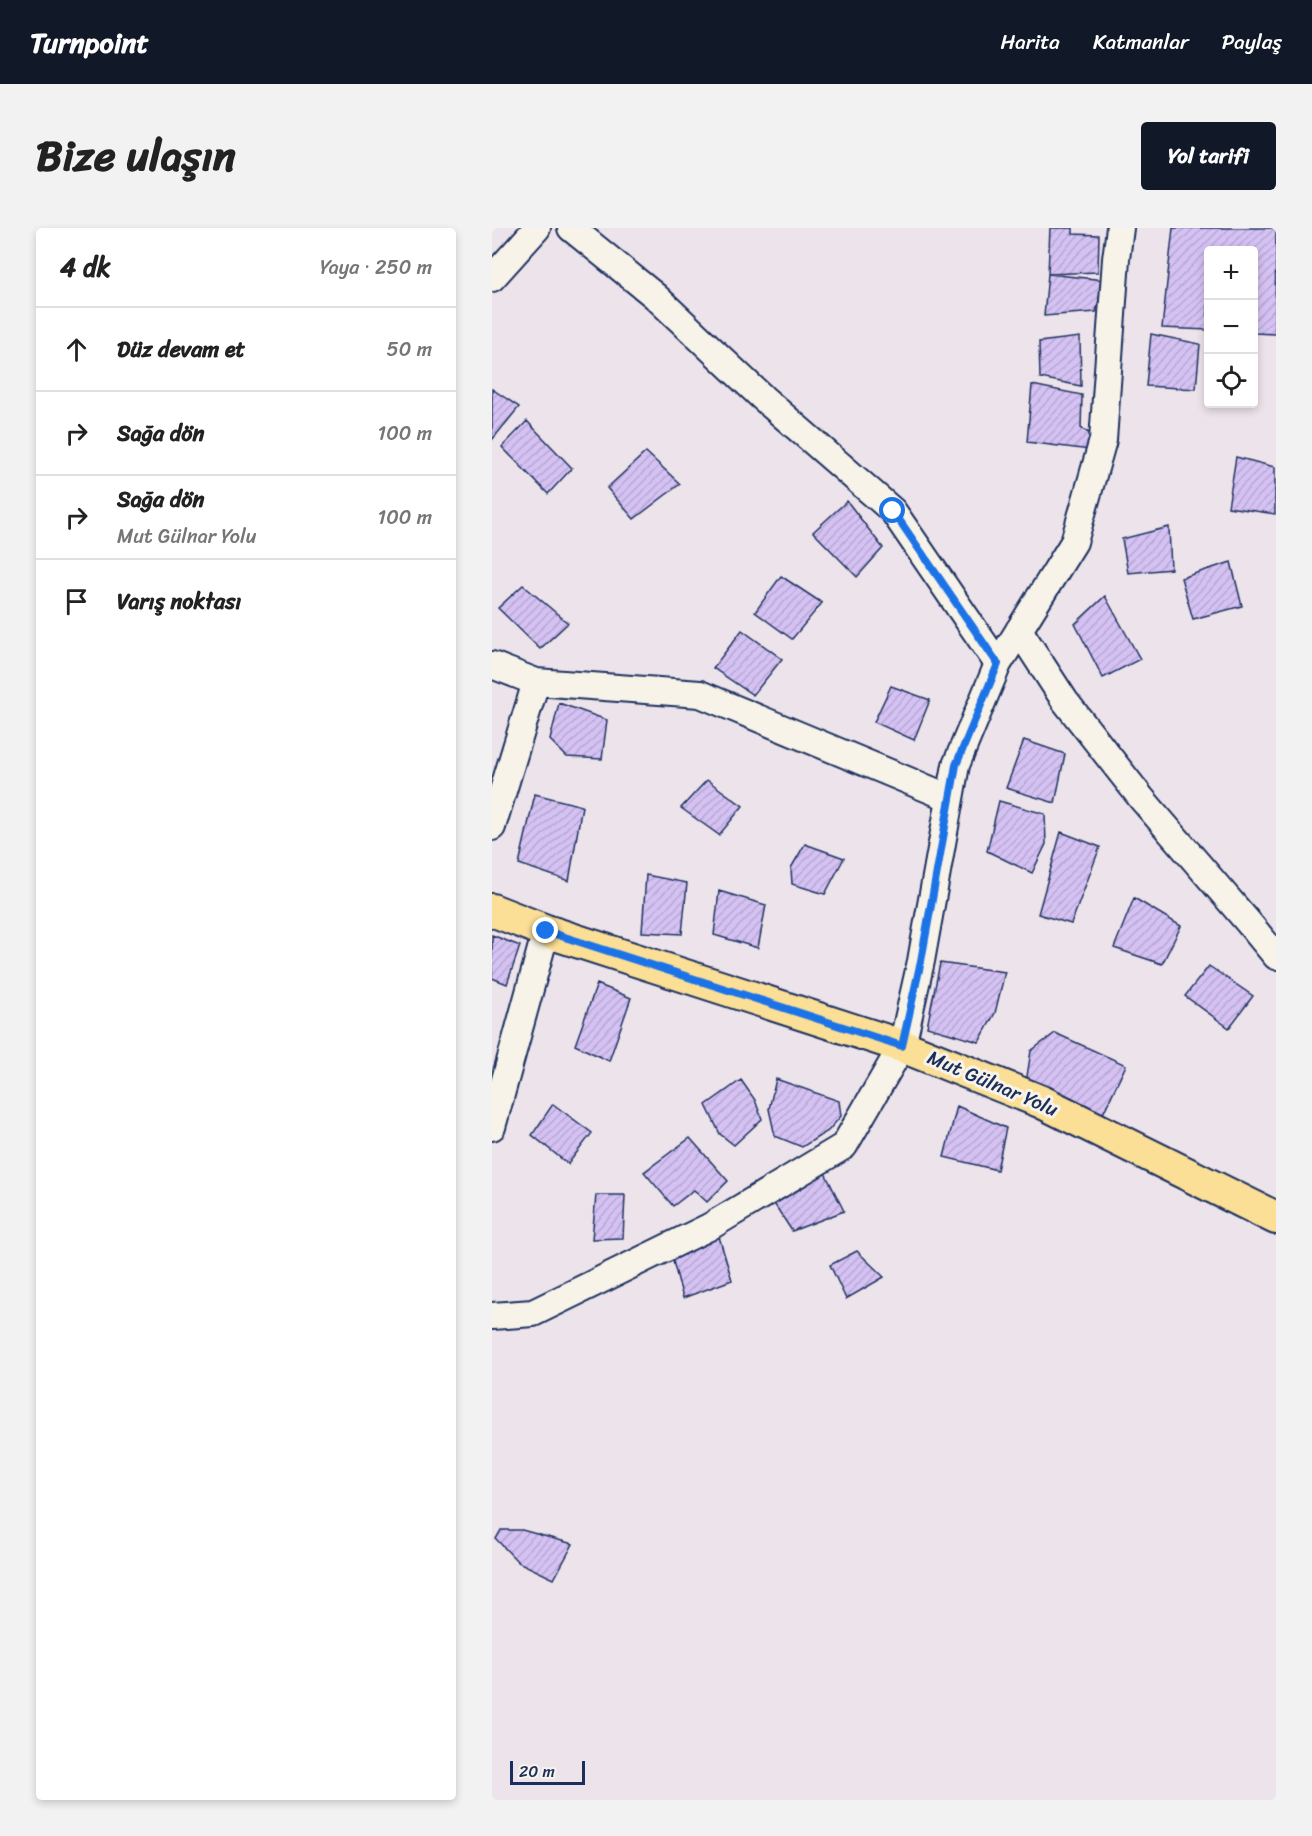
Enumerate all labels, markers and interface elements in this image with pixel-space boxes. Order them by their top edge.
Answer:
text: Turnpoint [30,18,149,67]
text: Harita [1000,23,1060,61]
text: Katmanlar [1093,23,1189,61]
text: Paylaş [1222,23,1282,61]
text: Bize ulaşın [36,119,236,193]
button: Yol tarifi [1141,122,1276,190]
text: 4 dk [60,244,111,290]
map controls [1204,246,1258,408]
button: + [1204,246,1258,300]
text: Yaya · 250 m [320,250,432,285]
button: − [1204,300,1258,354]
text: Düz devam et [117,330,245,369]
text: 50 m [387,332,432,367]
icon: ahead [60,333,93,366]
button: locate [1204,354,1258,408]
text: Sağa dön [117,414,204,453]
text: 100 m [378,416,432,451]
icon: right [60,417,93,450]
text: Sağa dön [117,480,204,519]
route start [879,497,905,523]
text: 100 m [378,500,432,535]
icon: right [60,501,93,534]
text: Mut Gülnar Yolu [117,519,256,554]
text: Varış noktası [117,582,241,621]
icon: arrive [60,585,93,618]
route end [532,917,558,943]
street label: Mut Gülnar Yolu [922,1040,1064,1127]
text: 20 m [519,1757,555,1786]
scale bar [510,1758,585,1786]

